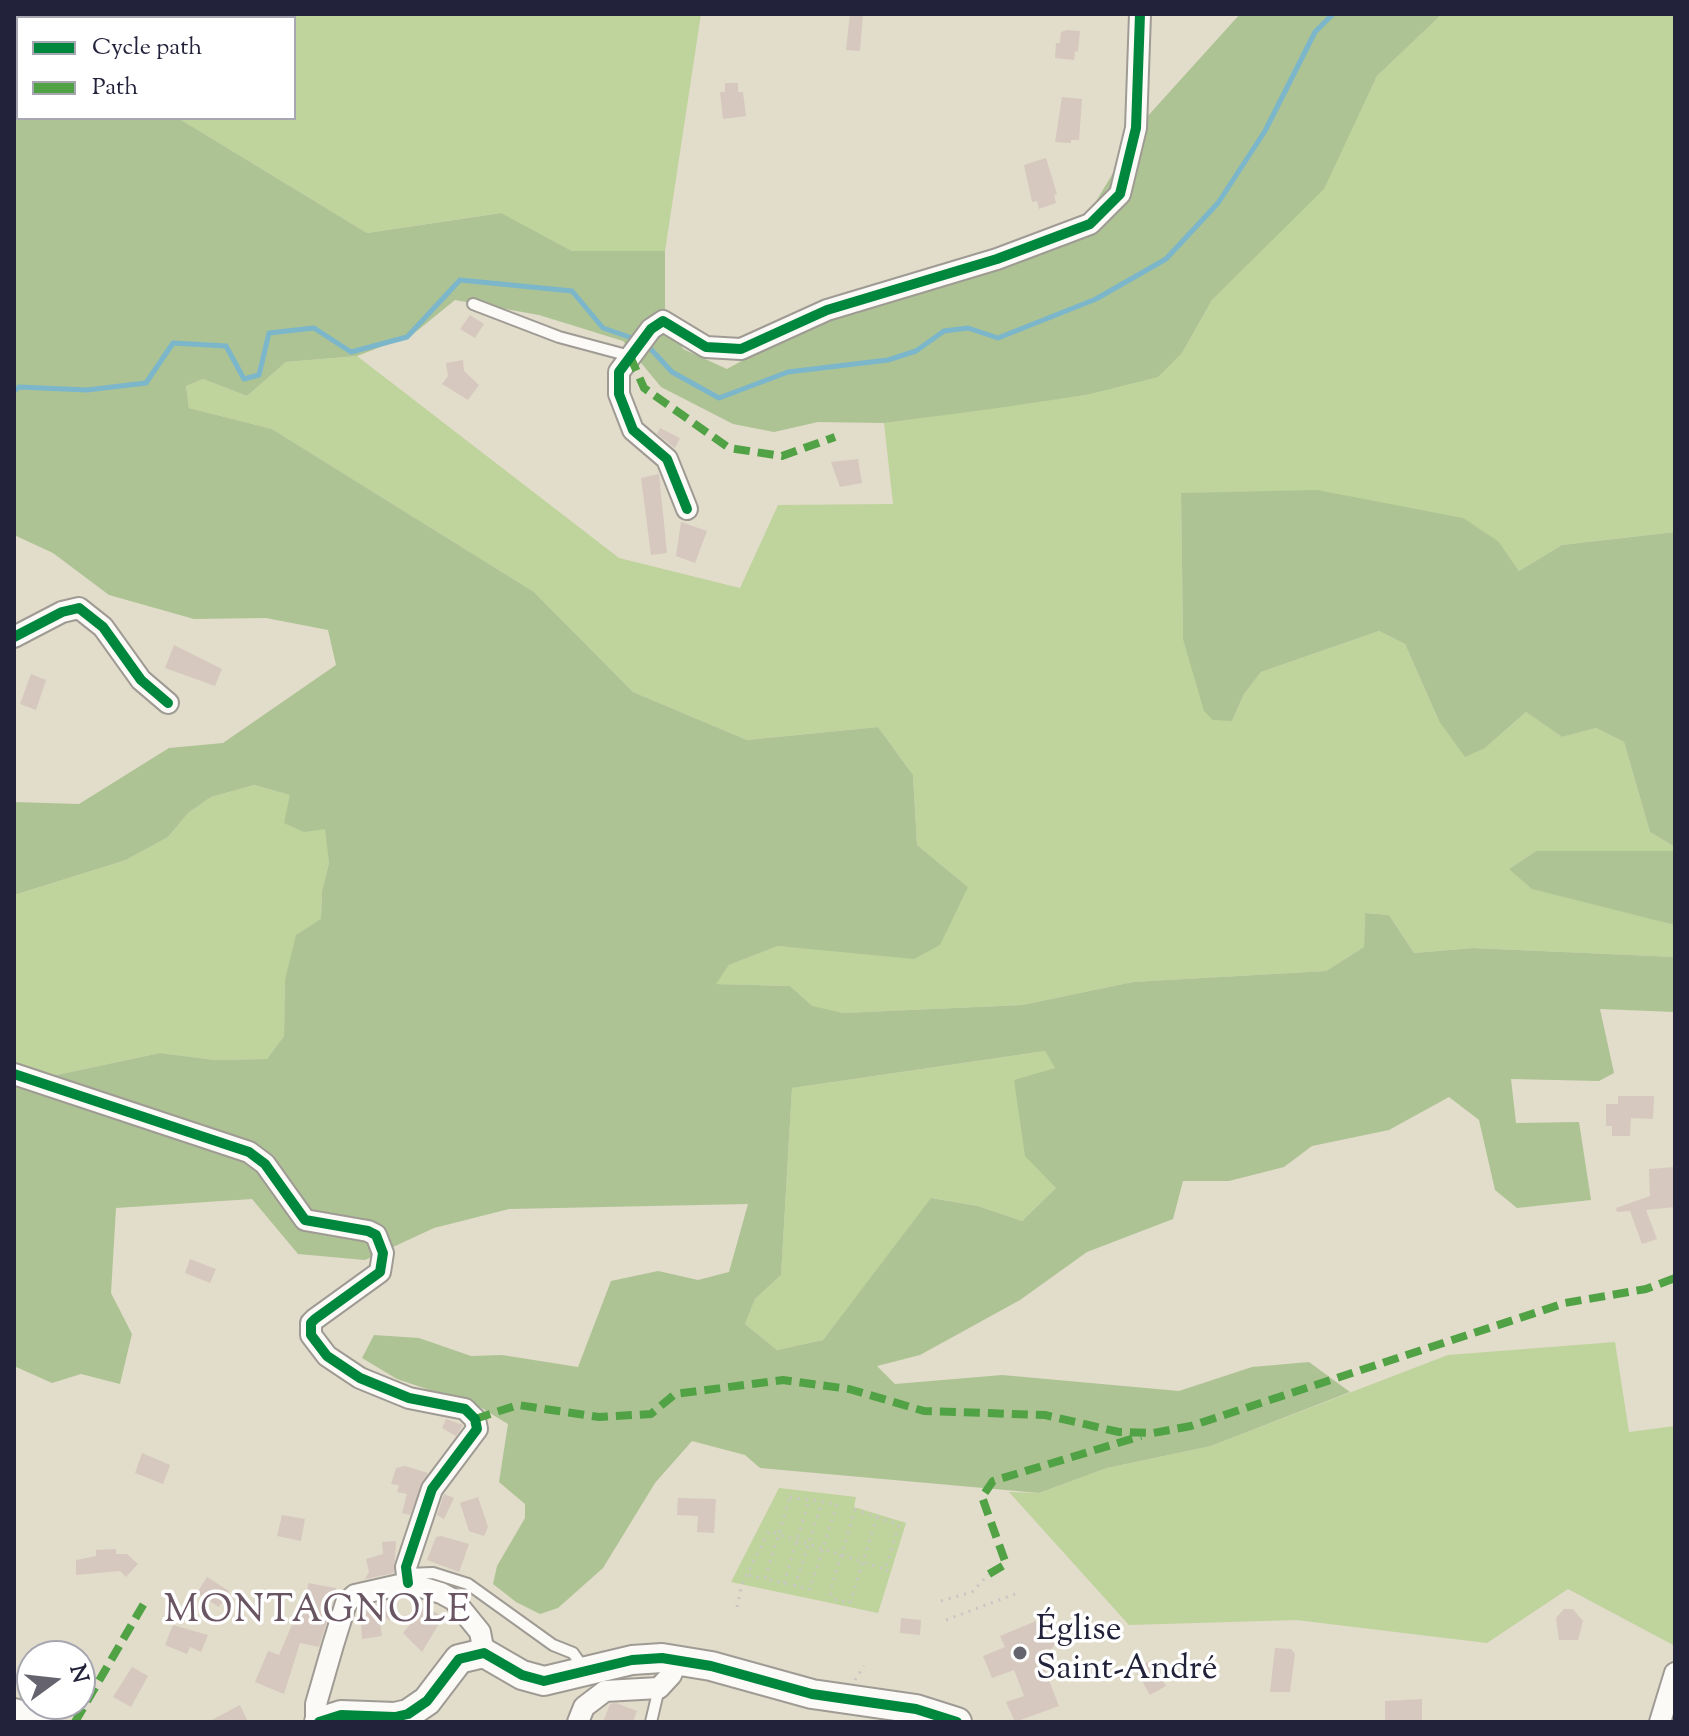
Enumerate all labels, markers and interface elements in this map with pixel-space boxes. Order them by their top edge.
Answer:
legend [16,16,296,120]
text: Cycle path [92,31,202,65]
text: Path [92,71,138,105]
district label: MONTAGNOLE [164,1592,472,1638]
place label: Église Saint-André [1036,1613,1218,1692]
north arrow [16,1640,96,1720]
marker: Église Saint-André [1011,1644,1029,1662]
text: N [60,1662,95,1687]

